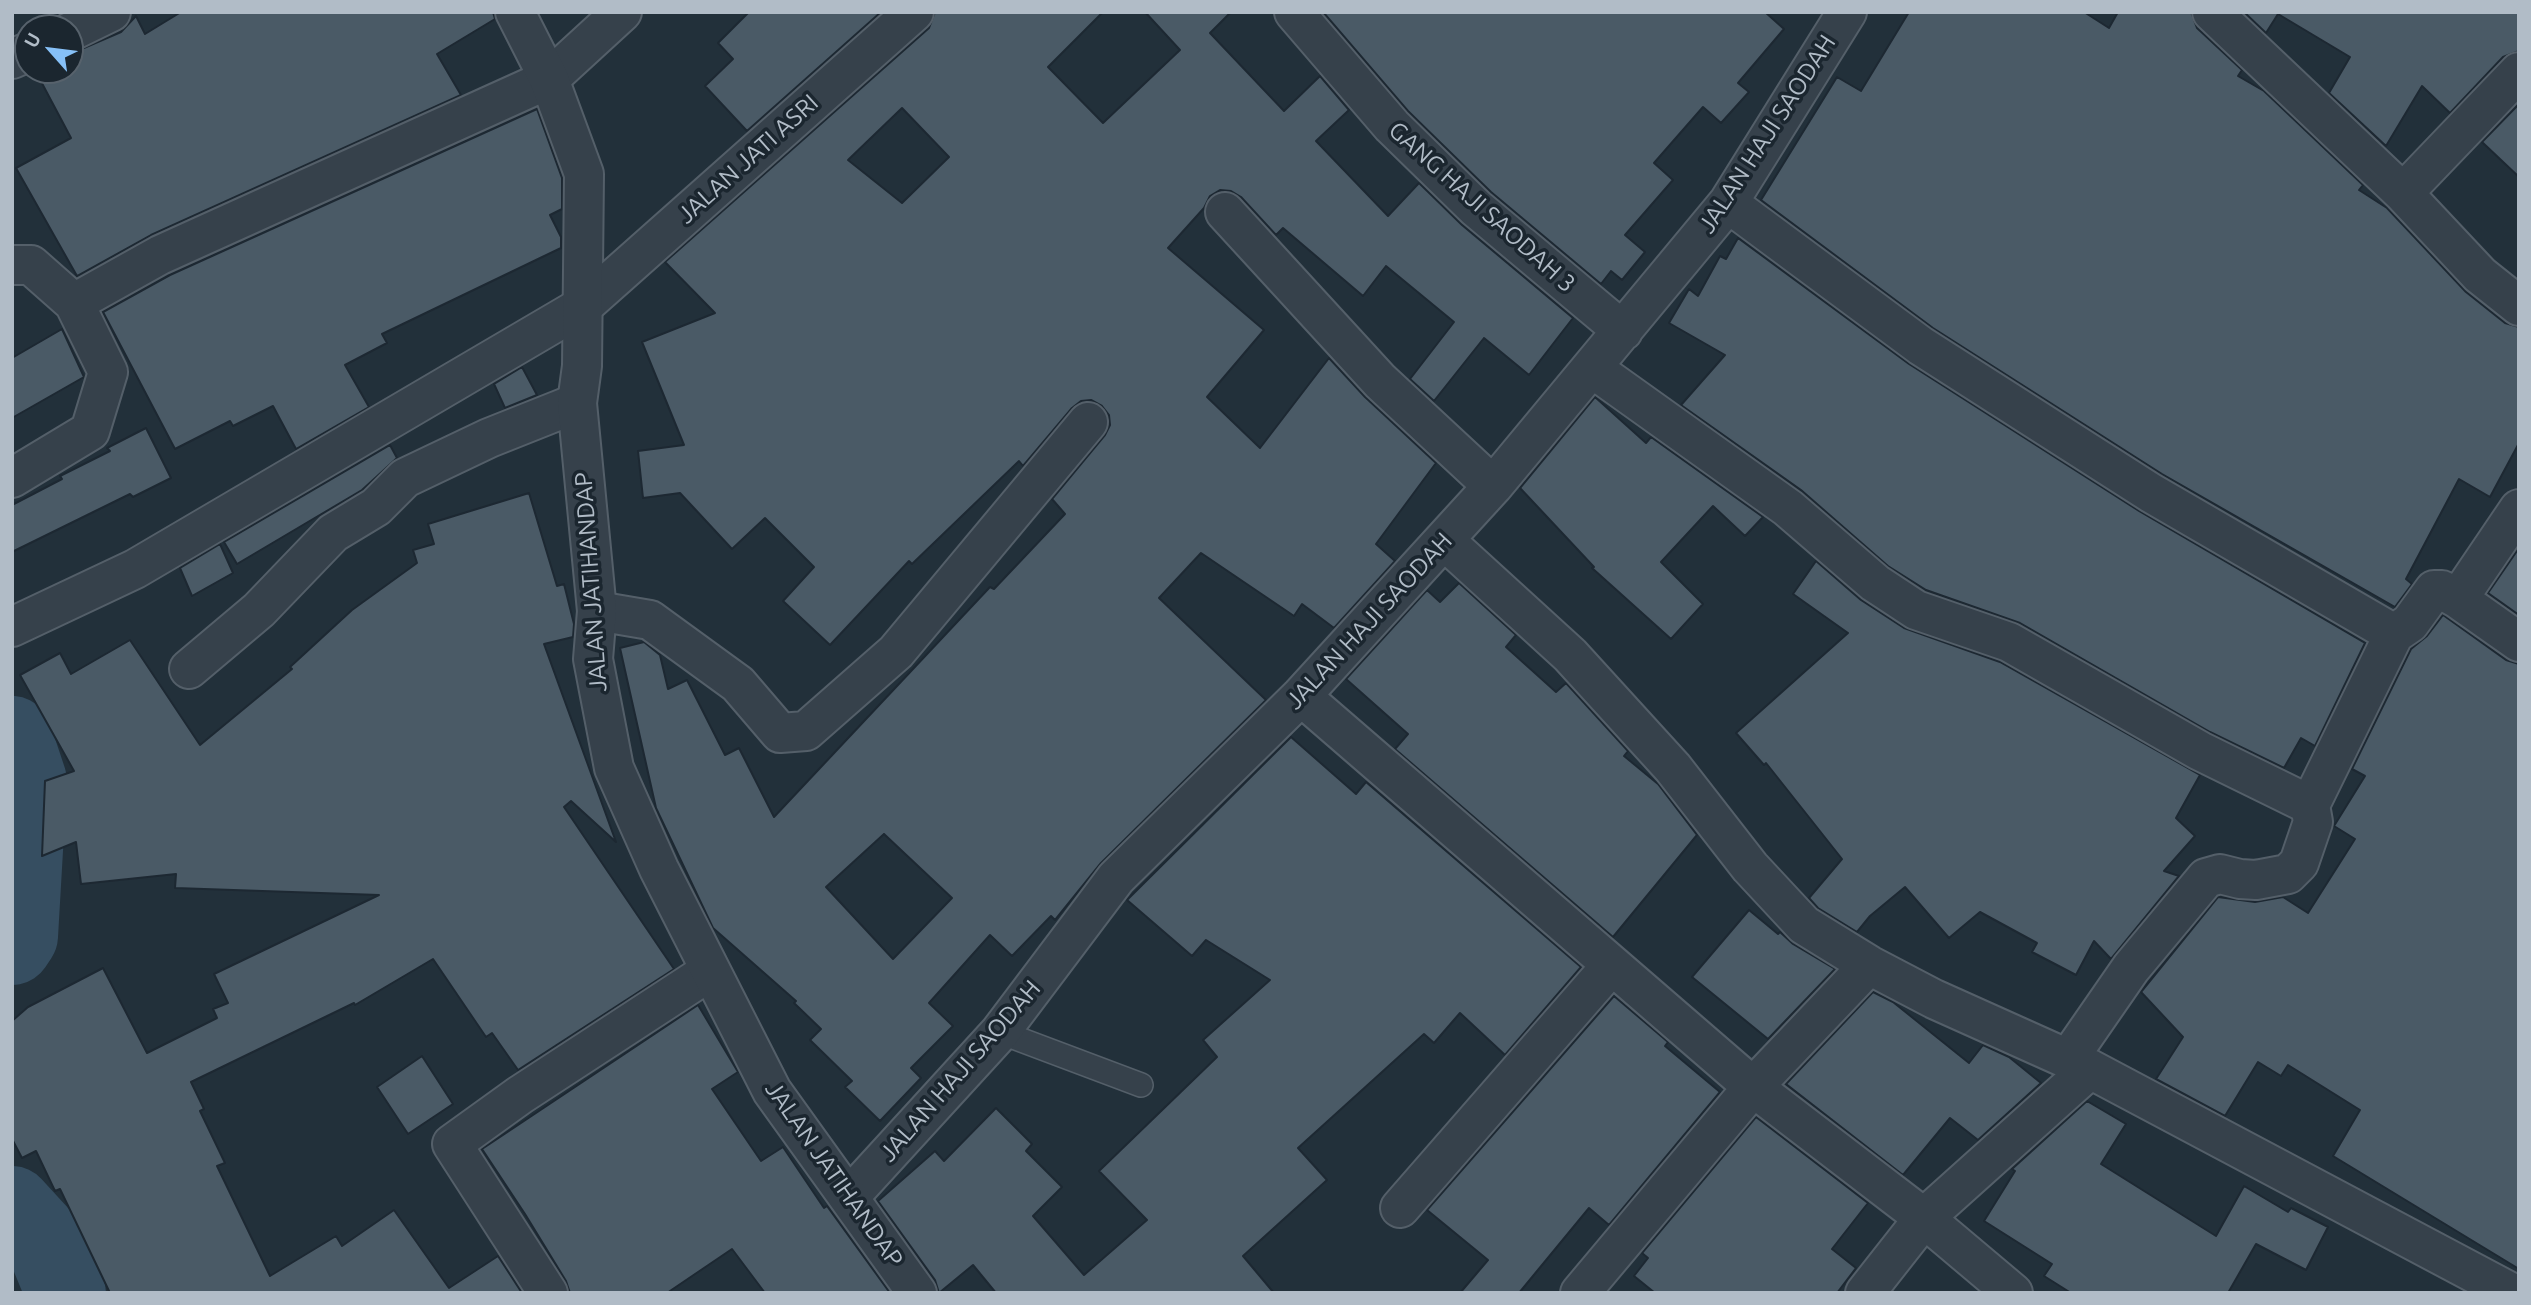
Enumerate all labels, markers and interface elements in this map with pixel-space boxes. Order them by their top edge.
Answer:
north arrow [14,14,84,84]
text: U [19,29,45,51]
street label: JALAN HAJI SAODAH [1692,29,1842,239]
street label: JALAN JATI ASRI [672,88,824,230]
street label: GANG HAJI SAODAH 3 [1383,116,1581,298]
street label: JALAN JATIHANDAP [569,471,613,693]
street label: JALAN HAJI SAODAH [1280,527,1458,715]
street label: JALAN HAJI SAODAH [874,975,1046,1167]
street label: JALAN JATIHANDAP [759,1076,909,1272]

